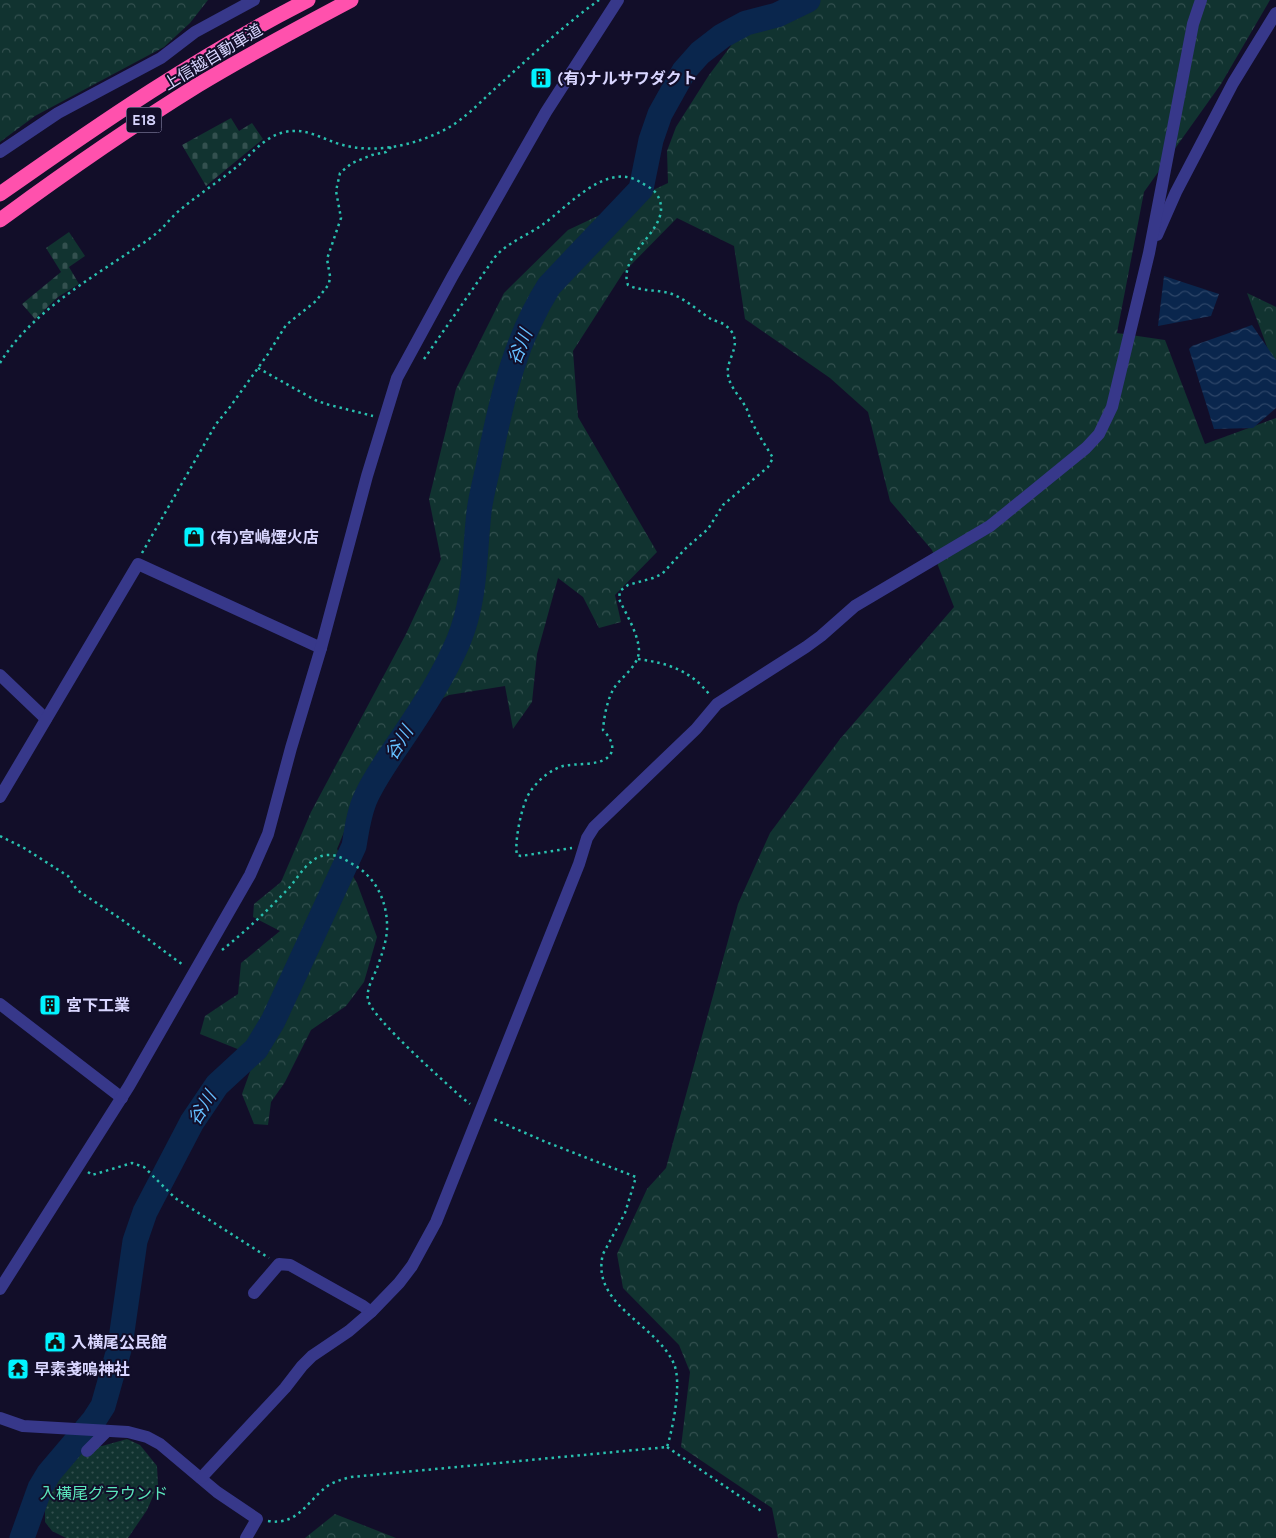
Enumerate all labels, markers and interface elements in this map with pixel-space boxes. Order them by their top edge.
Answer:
street label: 上信越自動車道 [160,20,266,94]
building icon: (有)ナルサワダクト [529,66,553,90]
place label: (有)ナルサワダクト [557,69,698,88]
road number: E18 [126,108,162,132]
water label: 谷川 [503,324,538,368]
shop icon: (有)宮嶋煙火店 [182,525,206,549]
place label: (有)宮嶋煙火店 [210,528,319,547]
water label: 谷川 [380,720,419,764]
building icon: 宮下工業 [38,993,62,1017]
place label: 宮下工業 [66,996,130,1015]
water label: 谷川 [183,1085,222,1129]
public building icon: 入横尾公民館 [43,1330,67,1354]
place label: 入横尾公民館 [71,1333,167,1352]
temple icon: 早素戔嗚神社 [6,1357,30,1381]
place label: 早素戔嗚神社 [34,1360,130,1379]
park label: 入横尾グラウンド [40,1484,168,1503]

